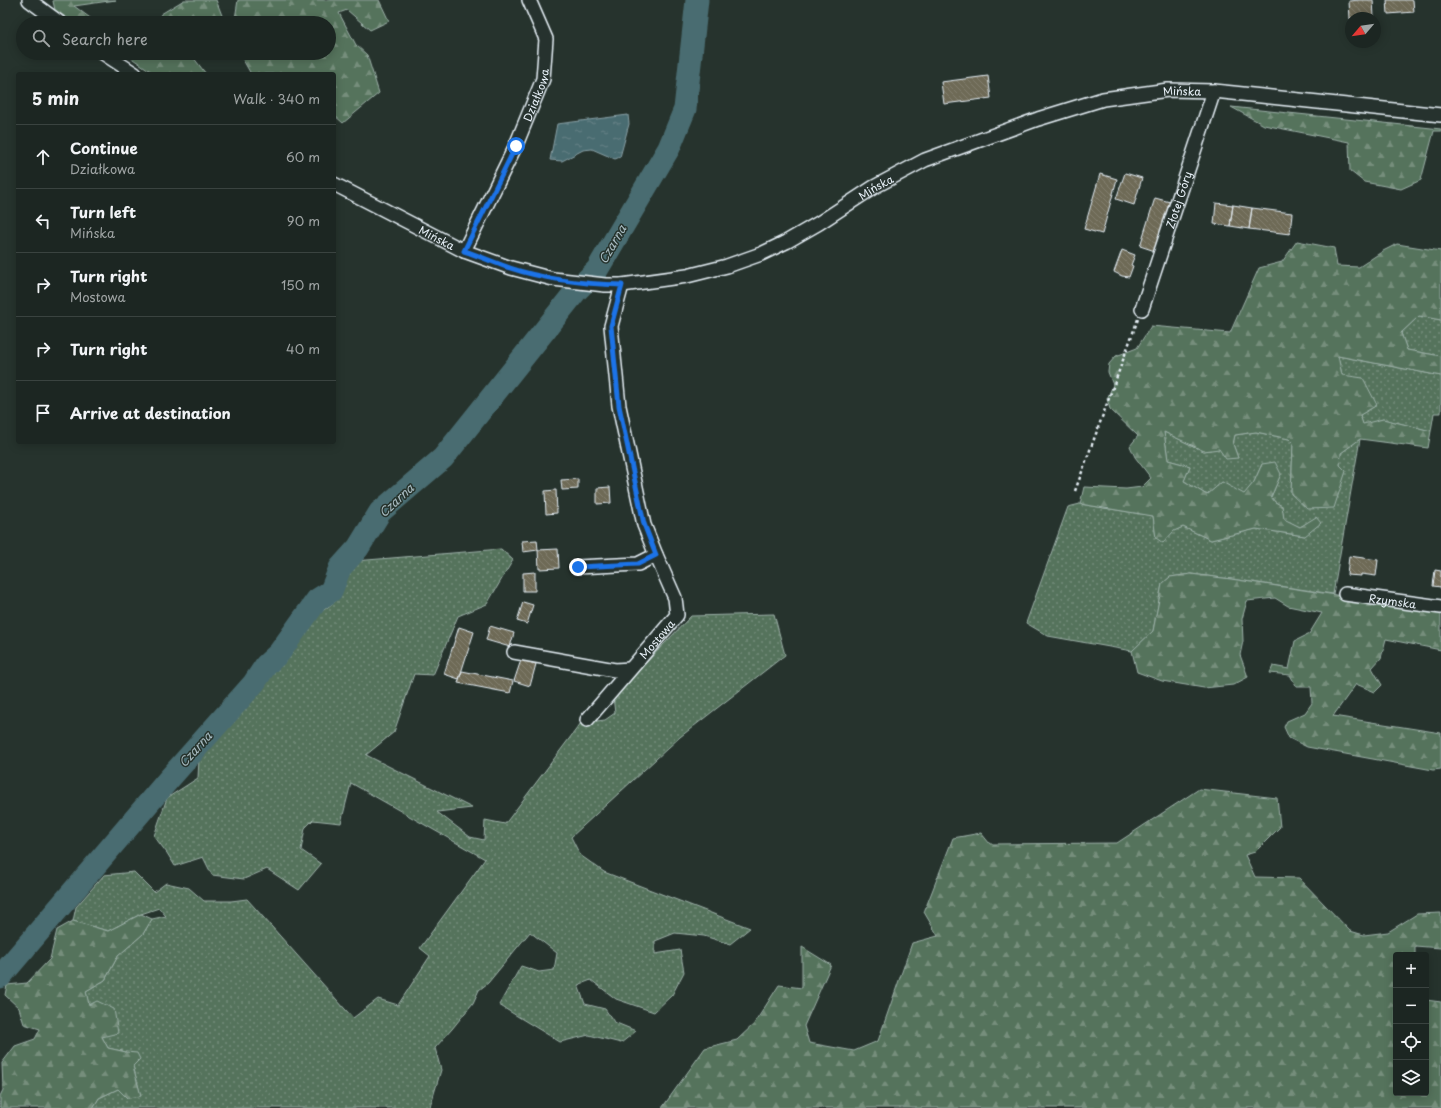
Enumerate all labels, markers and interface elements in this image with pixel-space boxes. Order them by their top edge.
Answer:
north arrow [1345,12,1381,48]
search box [16,16,336,60]
icon: search [30,27,52,49]
text: Search here [62,27,148,50]
street label: Działkowa [518,68,552,124]
street label: Mińska [1162,81,1201,99]
text: 5 min [32,85,79,111]
text: Walk · 340 m [233,89,320,108]
text: Continue [70,136,138,159]
route start [507,137,525,155]
icon: ahead [32,146,54,168]
text: 60 m [286,147,320,166]
text: Działkowa [70,159,135,178]
street label: Złotej Góry [1161,169,1195,231]
street label: Mińska [855,170,896,204]
text: Turn left [70,200,136,223]
icon: left [32,210,54,232]
text: 90 m [287,211,320,230]
street label: Mińska [416,221,458,254]
water label: Czarna [594,221,631,267]
text: Mińska [70,223,115,242]
text: Turn right [70,264,147,287]
icon: right [32,274,54,296]
text: 150 m [281,275,320,294]
text: Mostowa [70,287,126,306]
text: Turn right [70,337,147,360]
icon: right [32,338,54,360]
text: 40 m [286,339,320,358]
text: Arrive at destination [70,401,231,424]
icon: arrive [32,402,54,424]
water label: Czarna [374,479,418,521]
route end [569,558,587,576]
street label: Rzymska [1368,589,1417,612]
street label: Mostowa [635,615,679,662]
water label: Czarna [174,727,216,771]
map controls [1393,952,1429,1096]
button: + [1393,952,1429,988]
button: − [1393,988,1429,1024]
button: locate [1393,1024,1429,1060]
button: layers [1393,1060,1429,1096]

